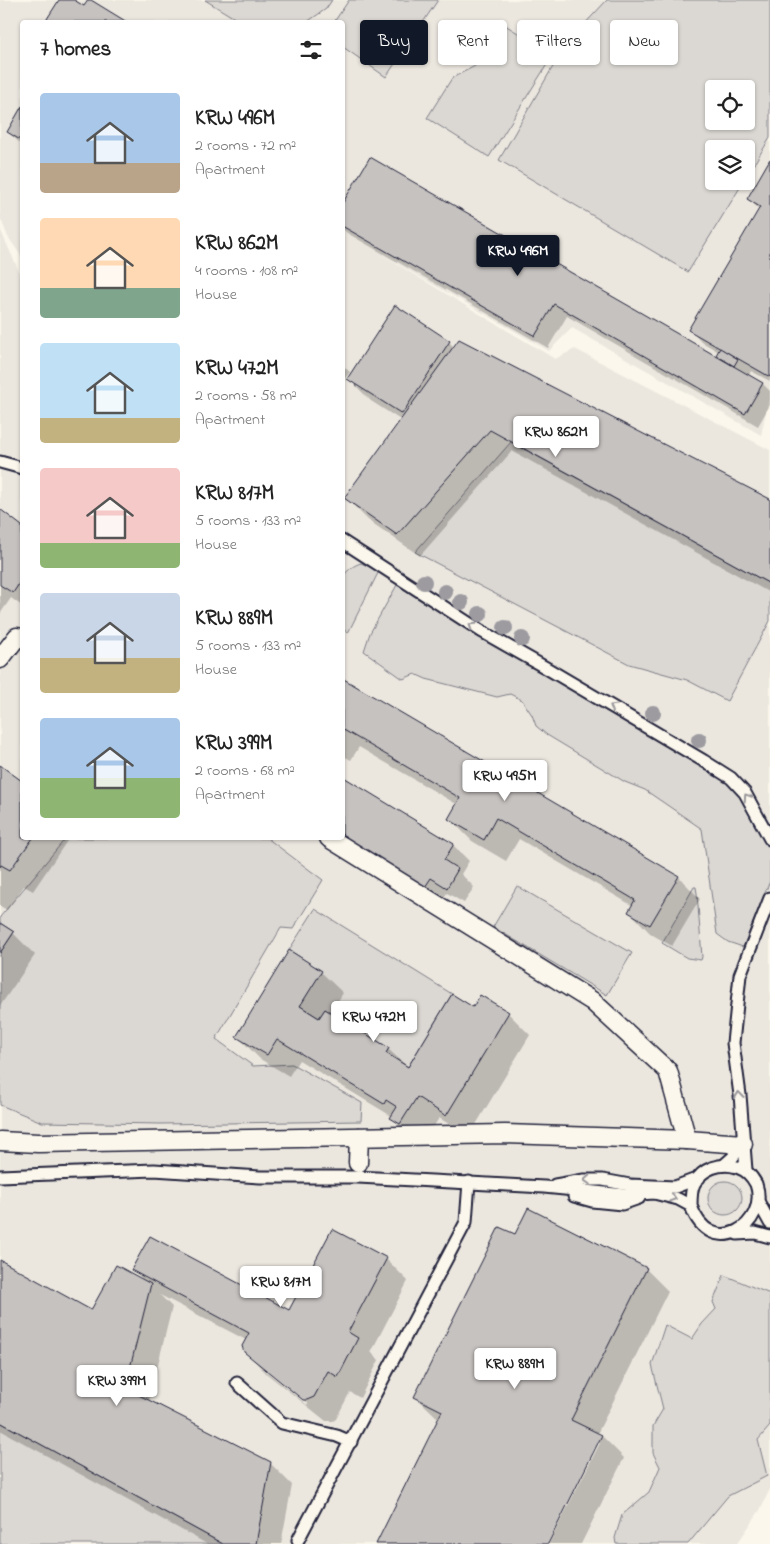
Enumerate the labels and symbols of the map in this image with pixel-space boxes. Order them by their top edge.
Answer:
pin: KRW 496M [466,234,570,277]
pin: KRW 862M [504,416,608,458]
one-way arrow [468,622,477,632]
one-way arrow [609,703,618,713]
pin: KRW 495M [453,760,557,802]
one-way arrow [743,793,753,802]
pin: KRW 472M [322,1000,426,1043]
one-way arrow [734,1091,745,1099]
one-way arrow [582,1175,590,1186]
one-way arrow [668,1193,677,1203]
pin: KRW 817M [229,1266,333,1308]
pin: KRW 889M [463,1348,567,1390]
pin: KRW 399M [65,1364,169,1407]

